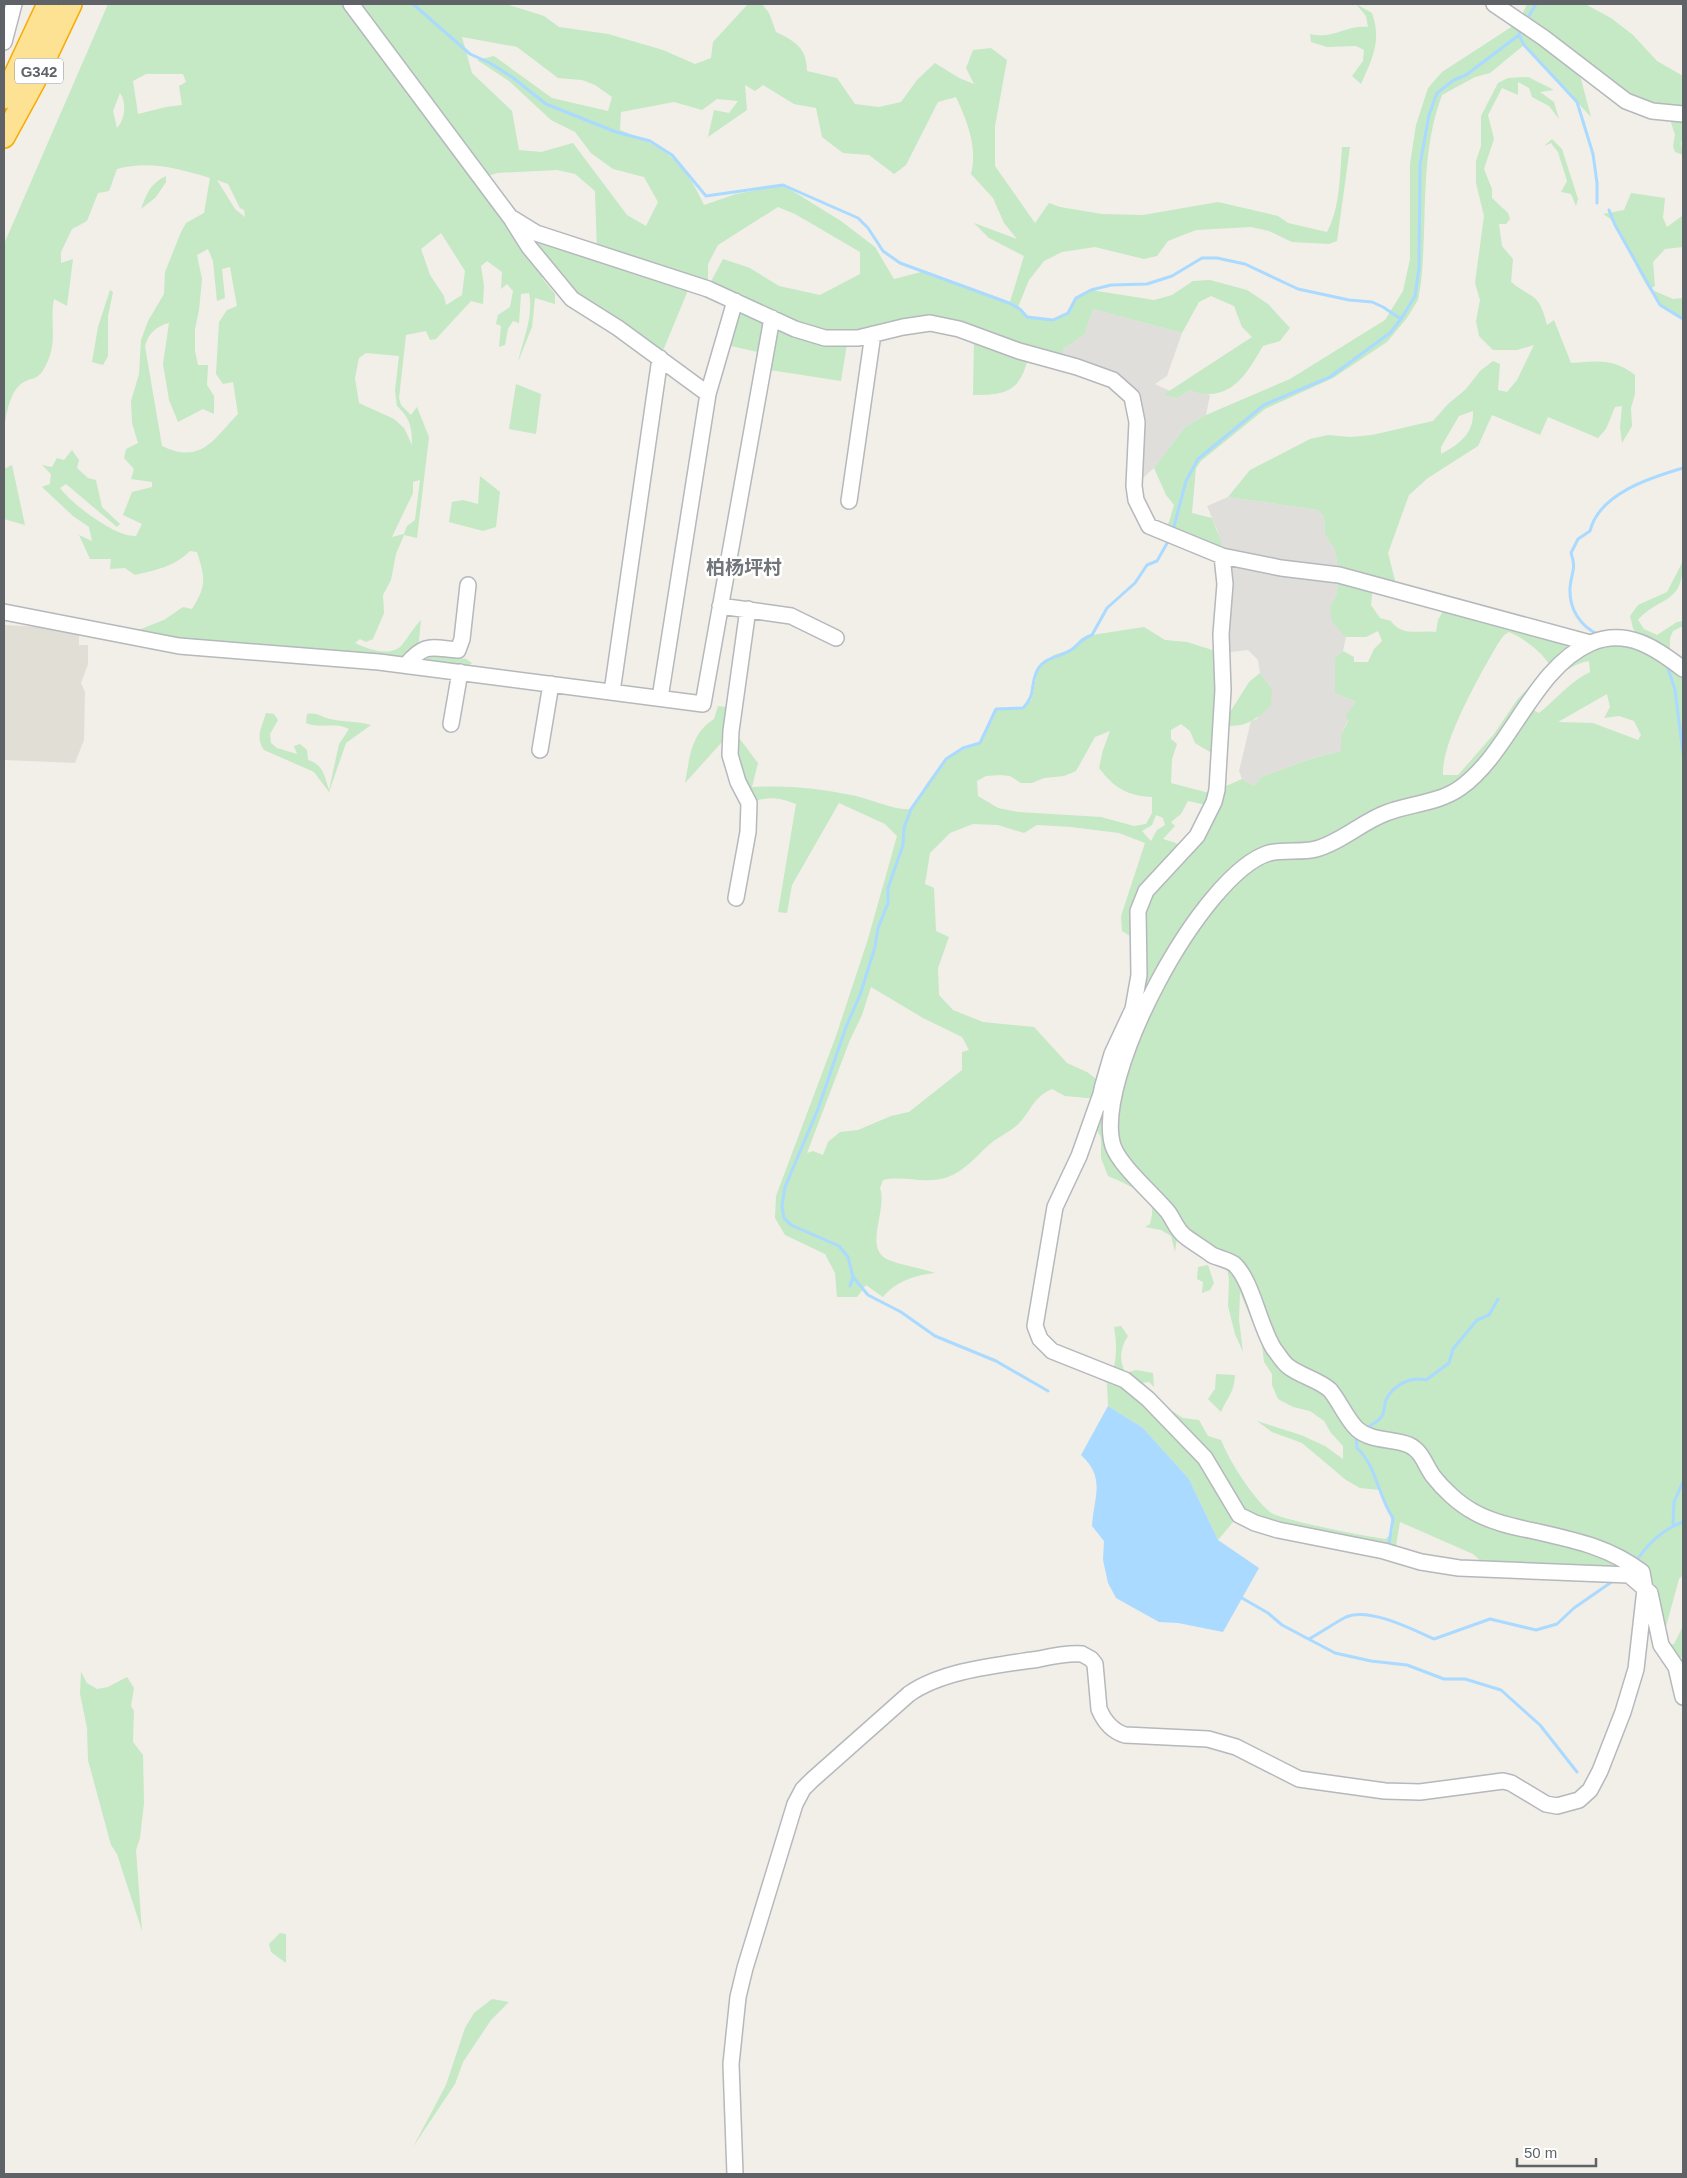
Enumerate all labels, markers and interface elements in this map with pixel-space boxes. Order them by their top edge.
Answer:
road number: G342 [15,58,63,84]
district label: 柏杨坪村 [706,557,782,578]
scale bar [1517,2136,1596,2168]
text: 50 m [1524,2144,1557,2161]

